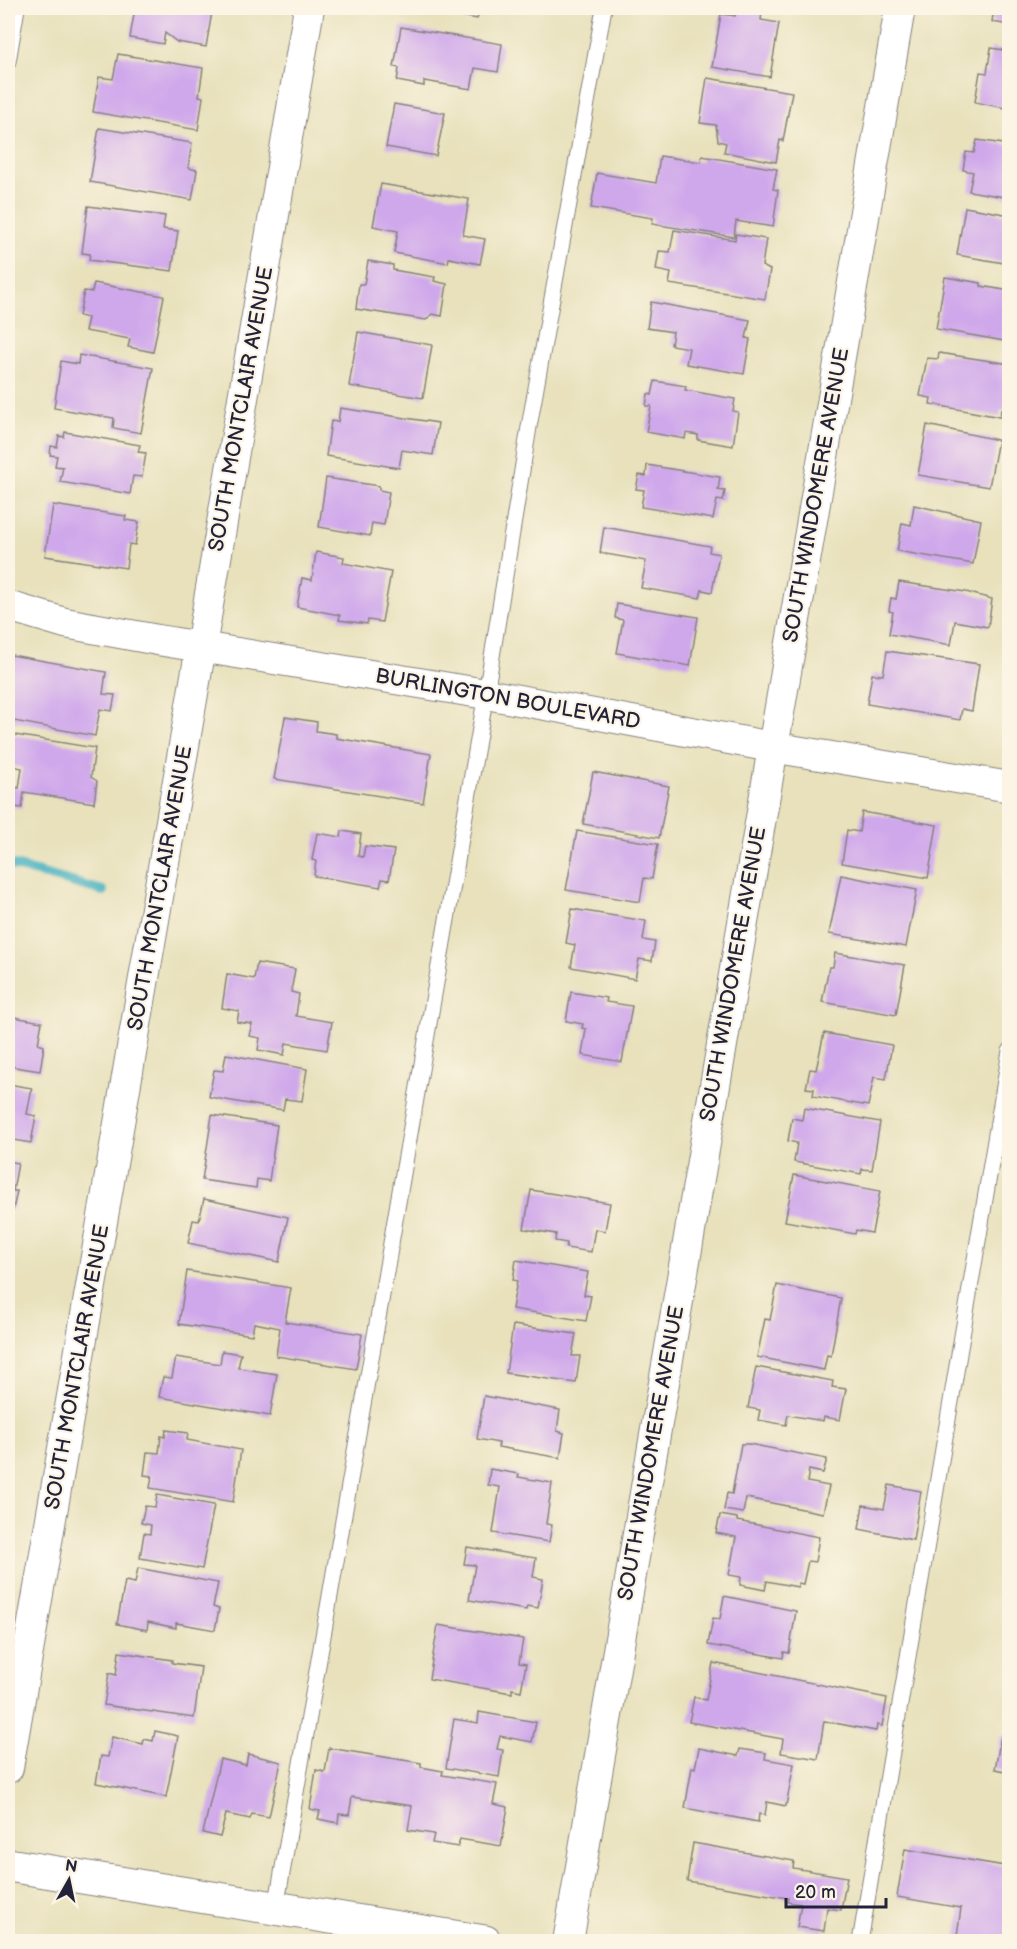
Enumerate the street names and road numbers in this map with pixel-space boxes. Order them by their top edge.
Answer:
street label: SOUTH MONTCLAIR AVENUE [204,265,278,553]
street label: SOUTH WINDOMERE AVENUE [778,346,854,644]
street label: BURLINGTON BOULEVARD [374,663,642,735]
street label: SOUTH MONTCLAIR AVENUE [123,744,197,1032]
street label: SOUTH WINDOMERE AVENUE [695,825,771,1123]
street label: SOUTH MONTCLAIR AVENUE [40,1223,114,1511]
street label: SOUTH WINDOMERE AVENUE [613,1304,689,1602]

